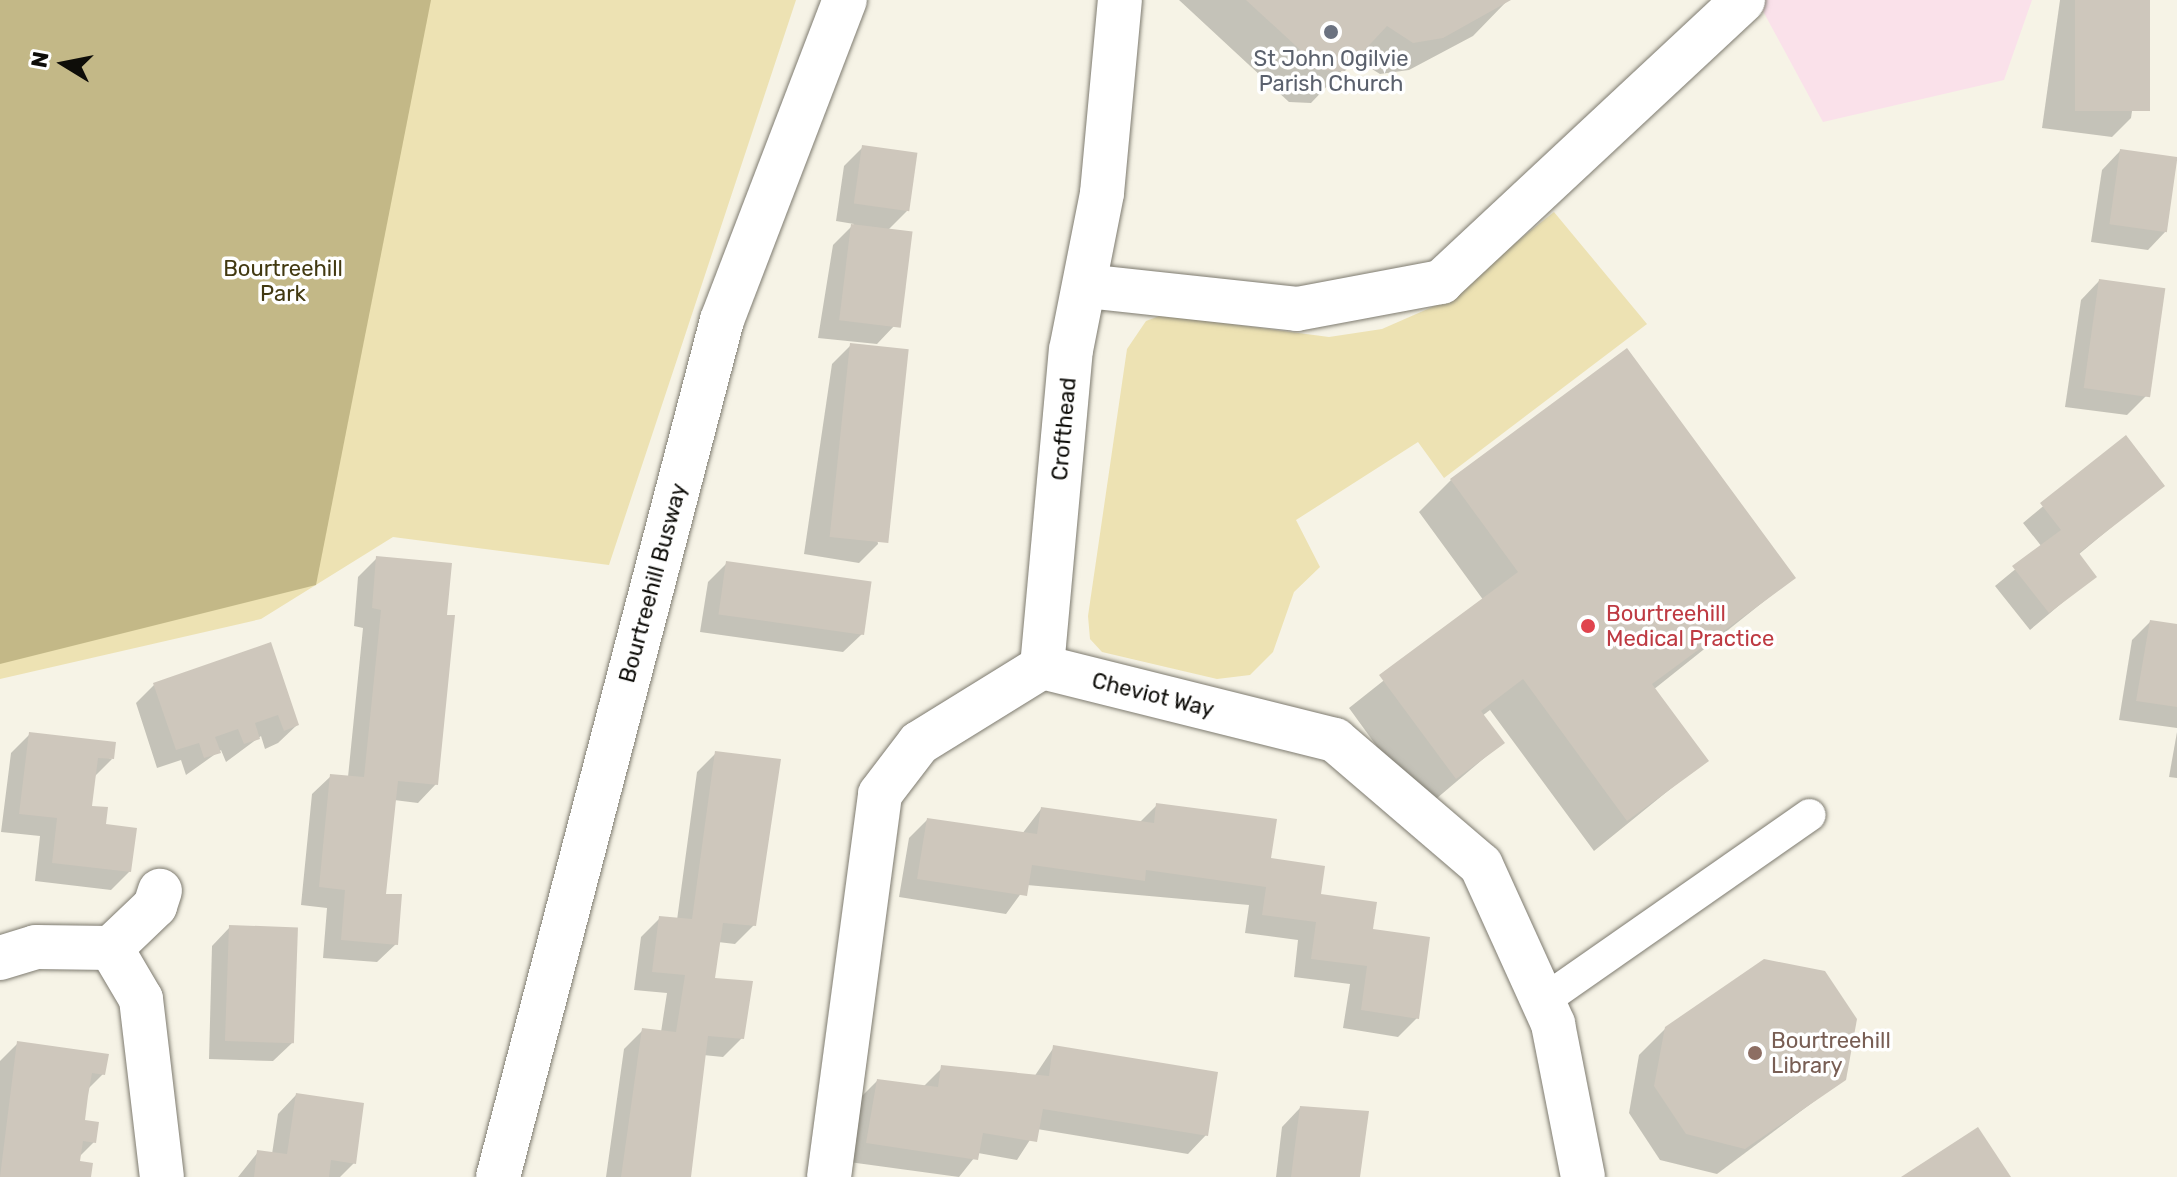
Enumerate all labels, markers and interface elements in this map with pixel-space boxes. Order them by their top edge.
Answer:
marker: St John Ogilvie Parish Church [1322,23,1340,41]
north arrow [24,24,104,104]
place label: St John Ogilvie Parish Church [1254,45,1408,96]
text: N [25,50,55,70]
park label: Bourtreehill Park [223,255,343,306]
street label: Crofthead [1046,376,1082,482]
street label: Bourtreehill Busway [614,480,692,686]
place label: Bourtreehill Medical Practice [1606,600,1774,652]
marker: Bourtreehill Medical Practice [1577,615,1599,637]
street label: Cheviot Way [1089,667,1217,723]
place label: Bourtreehill Library [1771,1027,1891,1078]
marker: Bourtreehill Library [1746,1044,1764,1062]

